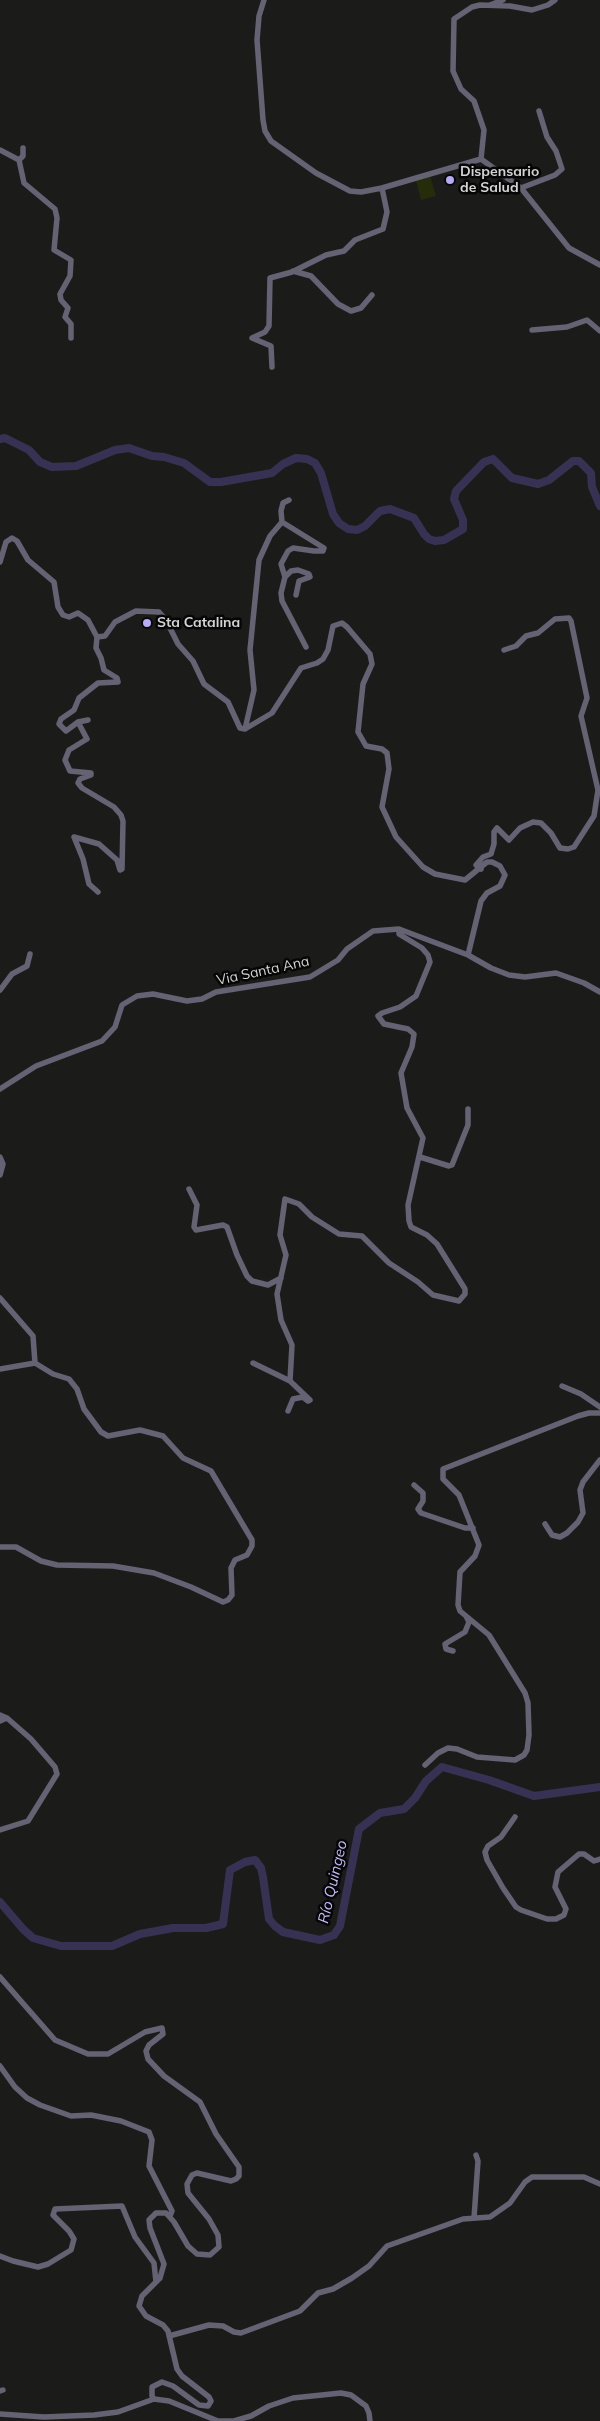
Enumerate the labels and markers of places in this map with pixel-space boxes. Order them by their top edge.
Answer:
place label: Dispensario de Salud [460,164,539,196]
marker: Dispensario de Salud [444,174,456,186]
place label: Sta Catalina [157,615,240,631]
marker: Sta Catalina [141,617,153,629]

